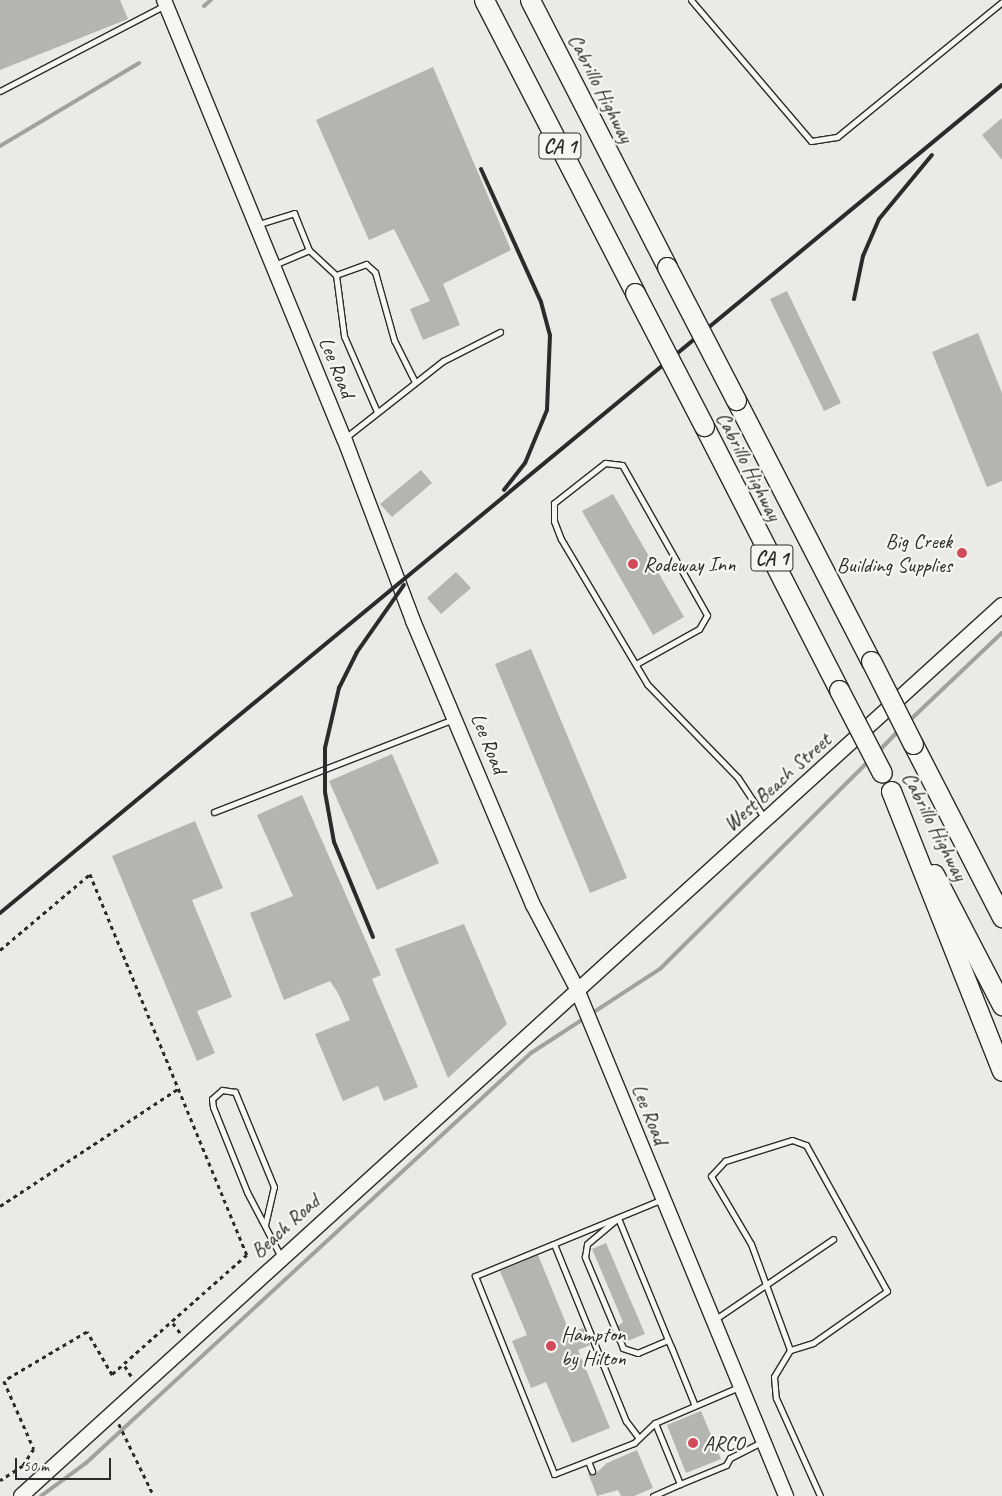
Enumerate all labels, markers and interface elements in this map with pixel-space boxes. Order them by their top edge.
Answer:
street label: Cabrillo Highway [563,29,639,147]
road number: CA 1 [538,128,582,164]
street label: Lee Road [314,333,360,401]
street label: Cabrillo Highway [711,407,787,525]
place label: Big Creek Building Supplies [837,528,952,578]
road number: CA 1 [750,540,794,576]
marker: Big Creek Building Supplies [956,547,968,559]
place label: Rodeway Inn [643,551,735,577]
marker: Rodeway Inn [627,558,639,570]
street label: Lee Road [466,709,512,777]
street label: West Beach Street [718,727,836,837]
street label: Cabrillo Highway [897,767,973,885]
street label: Lee Road [627,1080,673,1148]
street label: Beach Road [246,1189,324,1263]
place label: Hampton by Hilton [561,1321,626,1371]
marker: Hampton by Hilton [545,1340,557,1352]
place label: ARCO [703,1430,745,1456]
marker: ARCO [687,1437,699,1449]
scale bar [18,1448,114,1480]
text: 50 m [23,1457,49,1476]

